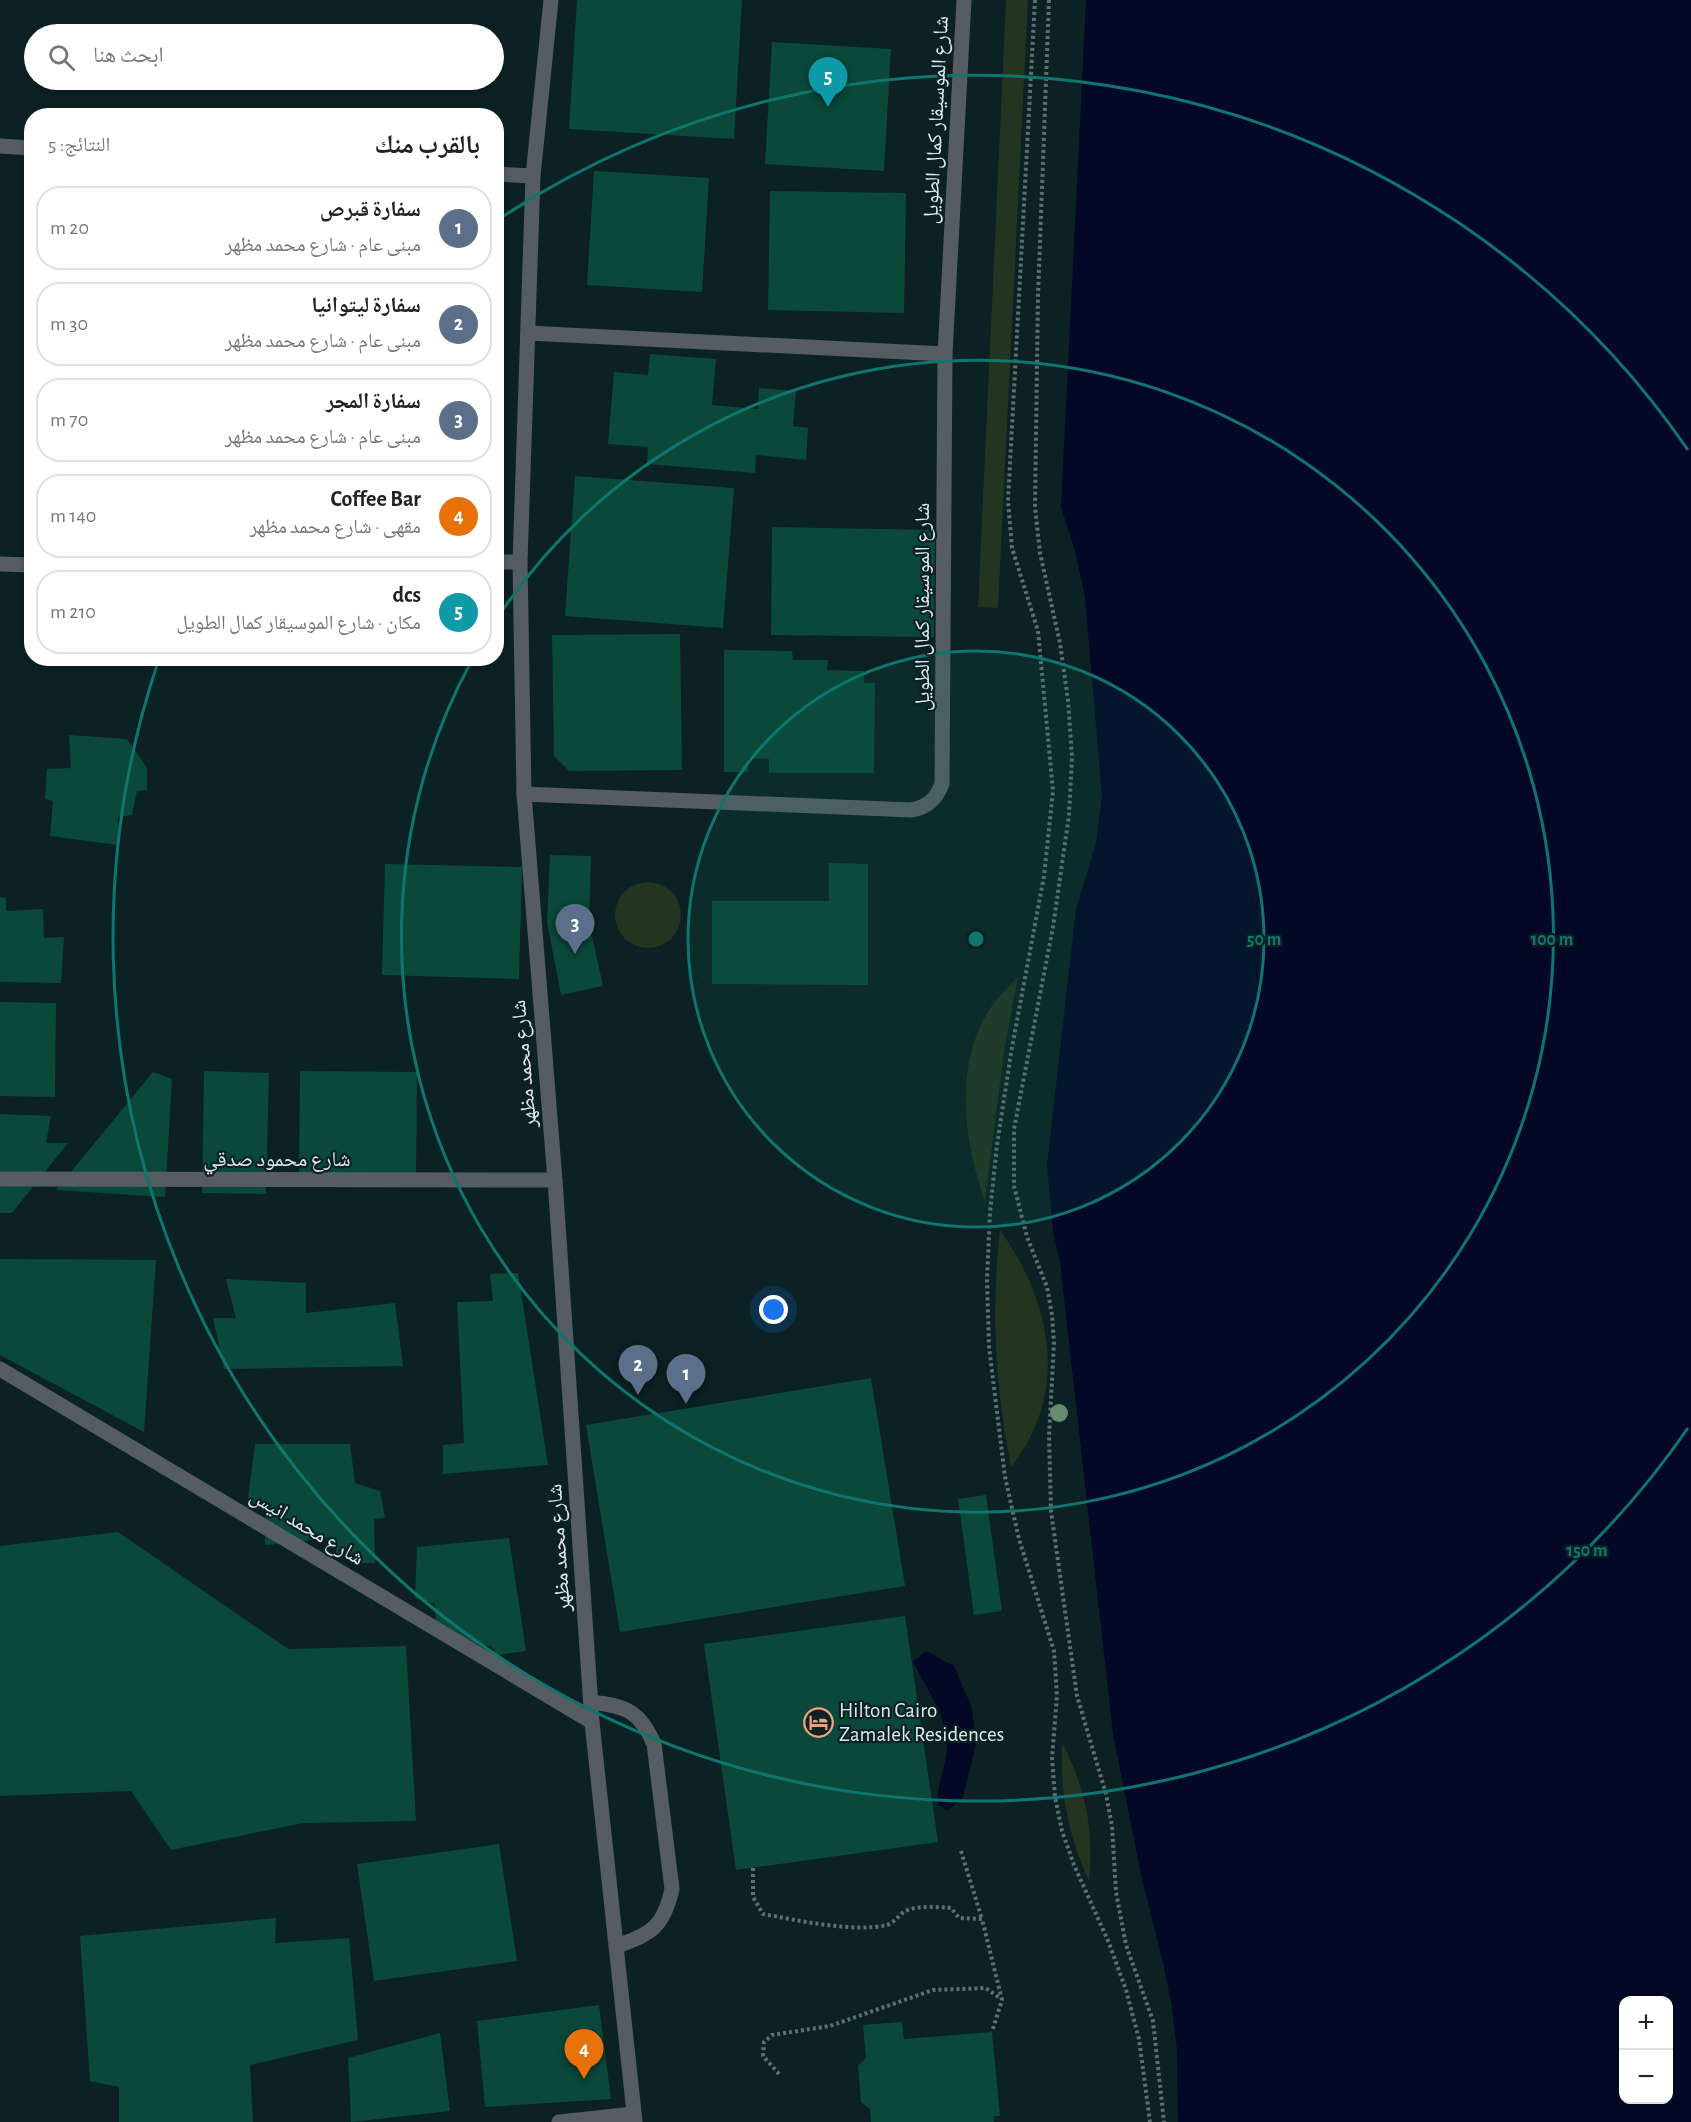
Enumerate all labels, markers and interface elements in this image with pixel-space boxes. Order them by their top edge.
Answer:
street label: شارع الموسيقار كمال الطويل [920,15,954,225]
search box [24,24,504,90]
icon: search [45,41,78,74]
text: ابحث هنا [93,44,164,66]
pin: 5 [808,57,848,107]
text: بالقرب منك [375,132,480,158]
text: النتائج: 5 [48,135,110,155]
text: سفارة قبرص [320,198,421,220]
text: 20 m [50,218,89,238]
text: 1 [455,218,462,238]
text: مبنى عام · شارع محمد مظهر [225,235,421,255]
text: سفارة ليتوانيا [311,294,421,316]
text: 30 m [50,314,88,334]
text: 2 [454,314,463,334]
text: مبنى عام · شارع محمد مظهر [225,331,421,351]
text: سفارة المجر [326,390,421,412]
text: 70 m [50,410,88,430]
text: 3 [454,410,463,430]
text: مبنى عام · شارع محمد مظهر [225,427,421,447]
text: Coffee Bar [330,488,421,510]
street label: شارع الموسيقار كمال الطويل [912,503,935,711]
text: 140 m [50,506,96,526]
text: 4 [453,506,464,526]
text: مقهى · شارع محمد مظهر [249,517,421,537]
text: dcs [393,584,421,606]
text: 210 m [50,602,96,622]
text: 5 [454,602,463,622]
text: مكان · شارع الموسيقار كمال الطويل [176,613,421,633]
pin: 3 [556,904,594,954]
centre of rings [966,929,986,949]
text: 50 m [1247,931,1281,949]
text: 100 m [1531,931,1573,949]
street label: شارع محمد مظهر [508,999,542,1130]
street label: شارع محمود صدقي [203,1149,351,1175]
your location [759,1295,788,1324]
pin: 2 [618,1346,658,1395]
pin: 1 [666,1354,706,1404]
street label: شارع محمد مظهر [544,1483,576,1614]
street label: شارع محمد انيس [245,1485,368,1571]
text: 150 m [1567,1542,1607,1560]
place label: Hilton Cairo Zamalek Residences [839,1700,1004,1745]
hotel icon: Hilton Cairo Zamalek Residences [802,1706,834,1738]
map controls [1619,1996,1673,2104]
button: + [1619,1996,1673,2050]
pin: 4 [564,2030,604,2079]
button: − [1619,2050,1673,2104]

